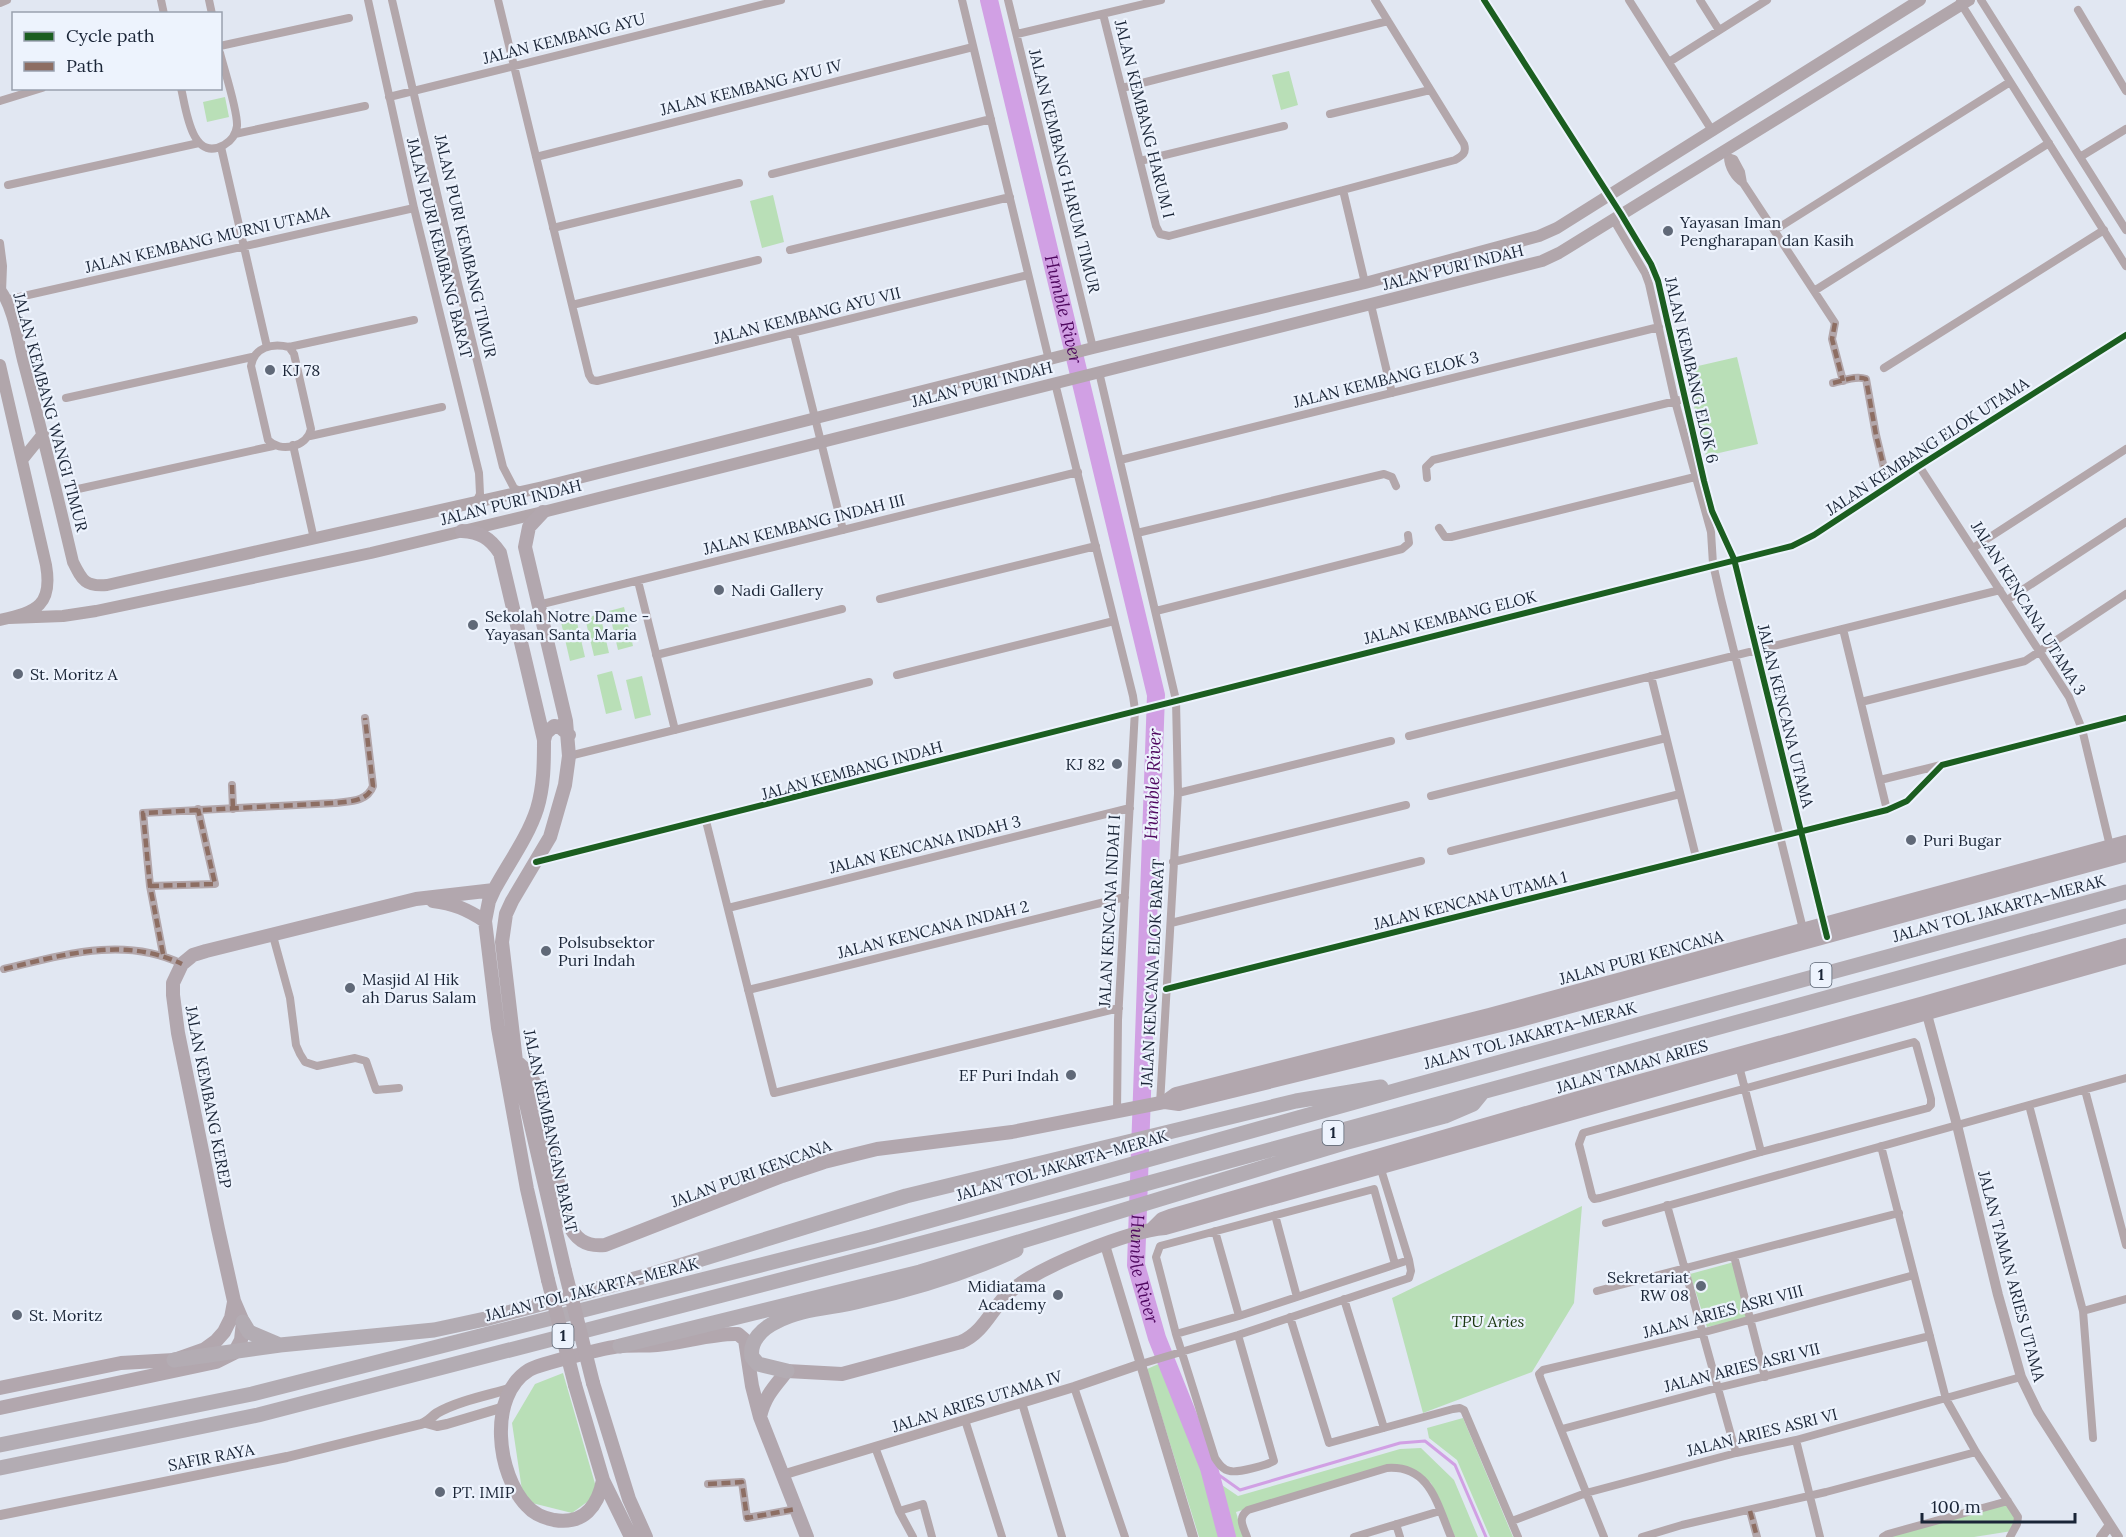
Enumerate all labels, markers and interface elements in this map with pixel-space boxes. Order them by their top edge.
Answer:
street label: JALAN KEMBANG AYU [480,8,647,68]
legend [12,12,222,90]
street label: JALAN KEMBANG HARUM I [1110,17,1179,220]
text: Cycle path [66,24,155,47]
street label: JALAN KEMBANG HARUM TIMUR [1025,46,1105,296]
text: Path [66,54,104,77]
street label: JALAN KEMBANG AYU IV [657,55,845,120]
street label: JALAN PURI KEMBANG TIMUR [430,131,502,361]
street label: JALAN PURI KEMBANG BARAT [403,135,477,360]
street label: JALAN KEMBANG MURNI UTAMA [82,201,332,277]
place label: Yayasan Iman Pengharapan dan Kasih [1679,212,1855,250]
marker: Yayasan Iman Pengharapan dan Kasih [1661,224,1675,238]
street label: JALAN PURI INDAH [1379,240,1526,294]
water label: Humble River [1040,252,1088,367]
street label: JALAN KEMBANG ELOK 6 [1661,274,1723,465]
street label: JALAN KEMBANG AYU VII [710,282,903,348]
street label: JALAN KEMBANG WANGI TIMUR [9,289,93,535]
street label: JALAN KEMBANG ELOK 3 [1290,346,1481,412]
street label: JALAN PURI INDAH [908,357,1055,411]
place label: KJ 78 [282,360,320,380]
marker: KJ 78 [263,363,277,377]
street label: JALAN KEMBANG ELOK UTAMA [1821,372,2033,520]
street label: JALAN PURI INDAH [437,475,584,529]
street label: JALAN KEMBANG INDAH III [700,489,907,559]
street label: JALAN KENCANA UTAMA 3 [1967,516,2091,699]
place label: Nadi Gallery [731,580,824,600]
marker: Nadi Gallery [712,583,726,597]
street label: JALAN KEMBANG ELOK [1361,586,1539,648]
place label: Sekolah Notre Dame - Yayasan Santa Maria [484,606,649,644]
marker: Sekolah Notre Dame - Yayasan Santa Maria [466,618,480,632]
street label: JALAN KENCANA UTAMA [1753,621,1819,811]
place label: St. Moritz A [30,664,119,684]
marker: St. Moritz A [11,667,25,681]
water label: Humble River [1139,727,1166,840]
street label: JALAN KEMBANG INDAH [758,736,945,804]
place label: KJ 82 [1066,754,1105,774]
marker: KJ 82 [1110,757,1124,771]
street label: JALAN KENCANA INDAH 3 [826,810,1023,878]
street label: JALAN KENCANA INDAH I [1094,814,1124,1009]
place label: Puri Bugar [1923,830,2001,850]
marker: Puri Bugar [1904,833,1918,847]
street label: JALAN KENCANA ELOK BARAT [1136,858,1168,1089]
street label: JALAN KENCANA UTAMA 1 [1370,866,1569,934]
street label: JALAN TOL JAKARTA–MERAK [1889,870,2108,946]
street label: JALAN KENCANA INDAH 2 [834,896,1031,963]
street label: JALAN PURI KENCANA [1556,925,1726,989]
place label: Polsubsektor Puri Indah [558,932,655,970]
marker: Polsubsektor Puri Indah [539,944,553,958]
road number: 1 [1810,963,1832,987]
place label: Masjid Al Hik ah Darus Salam [362,969,476,1007]
marker: Masjid Al Hik ah Darus Salam [343,981,357,995]
street label: JALAN TOL JAKARTA–MERAK [1420,997,1639,1073]
street label: JALAN KEMBANG KEREP [181,1003,237,1190]
street label: JALAN KEMBANGAN BARAT [519,1026,582,1235]
street label: JALAN TAMAN ARIES [1553,1035,1710,1098]
place label: EF Puri Indah [959,1065,1059,1085]
marker: EF Puri Indah [1064,1068,1078,1082]
road number: 1 [1322,1121,1344,1145]
street label: JALAN TOL JAKARTA–MERAK [953,1125,1170,1205]
street label: JALAN PURI KENCANA [667,1134,835,1212]
street label: JALAN TAMAN ARIES UTAMA [1974,1167,2050,1385]
water label: Humble River [1125,1214,1164,1327]
street label: JALAN TOL JAKARTA–MERAK [482,1253,701,1325]
place label: Sekretariat RW 08 [1607,1267,1690,1305]
place label: Midiatama Academy [968,1276,1047,1314]
marker: Sekretariat RW 08 [1694,1279,1708,1293]
street label: JALAN ARIES ASRI VIII [1640,1280,1805,1342]
marker: Midiatama Academy [1051,1288,1065,1302]
place label: St. Moritz [29,1305,102,1325]
marker: St. Moritz [10,1308,24,1322]
park label: TPU Aries [1452,1311,1525,1331]
road number: 1 [552,1324,574,1348]
street label: JALAN ARIES ASRI VII [1661,1338,1822,1396]
street label: JALAN ARIES UTAMA IV [889,1365,1065,1437]
street label: JALAN ARIES ASRI VI [1684,1404,1839,1461]
street label: SAFIR RAYA [166,1439,257,1475]
place label: PT. IMIP [452,1482,515,1502]
marker: PT. IMIP [433,1485,447,1499]
scale bar [1922,1486,2075,1524]
text: 100 m [1931,1495,1981,1518]

